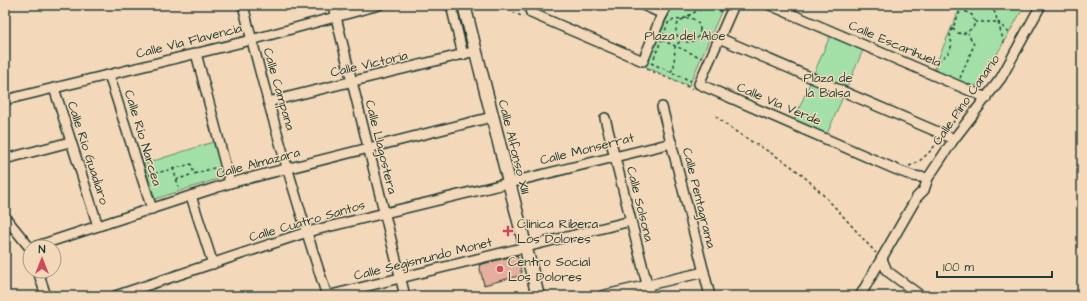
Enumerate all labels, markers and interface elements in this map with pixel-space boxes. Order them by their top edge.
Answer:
street label: Calle Escarihuela [846,16,944,72]
street label: Calle Vía Flavencia [134,19,244,63]
park label: Plaza del Aloe [645,27,725,45]
street label: Calle Campana [259,46,299,133]
street label: Calle Victoria [329,46,410,82]
street label: Calle Pino Canario [928,51,1004,149]
park label: Plaza de la Balsa [804,69,852,102]
street label: Calle Vía Verde [734,78,824,130]
street label: Calle Río Narcea [120,88,166,189]
street label: Calle Llagostera [360,98,401,197]
street label: Calle Alfonso XIII [494,98,534,196]
street label: Calle Río Guadiaro [63,99,113,208]
street label: Calle Monserrat [538,128,637,169]
street label: Calle Almazara [214,143,302,183]
street label: Calle Pentagrama [677,146,720,251]
street label: Calle Solsona [622,165,658,244]
street label: Calle Cuatro Santos [247,196,368,246]
place label: Clínica Ribera Los Dolores [517,215,598,248]
marker: Clínica Ribera Los Dolores [502,225,514,237]
street label: Calle Segismundo Monet [352,233,495,286]
north arrow [22,239,62,279]
text: N [39,242,46,257]
place label: Centro Social Los Dolores [508,253,590,286]
scale bar [937,253,1052,279]
text: 100 m [943,259,974,276]
marker: Centro Social Los Dolores [495,264,505,274]

